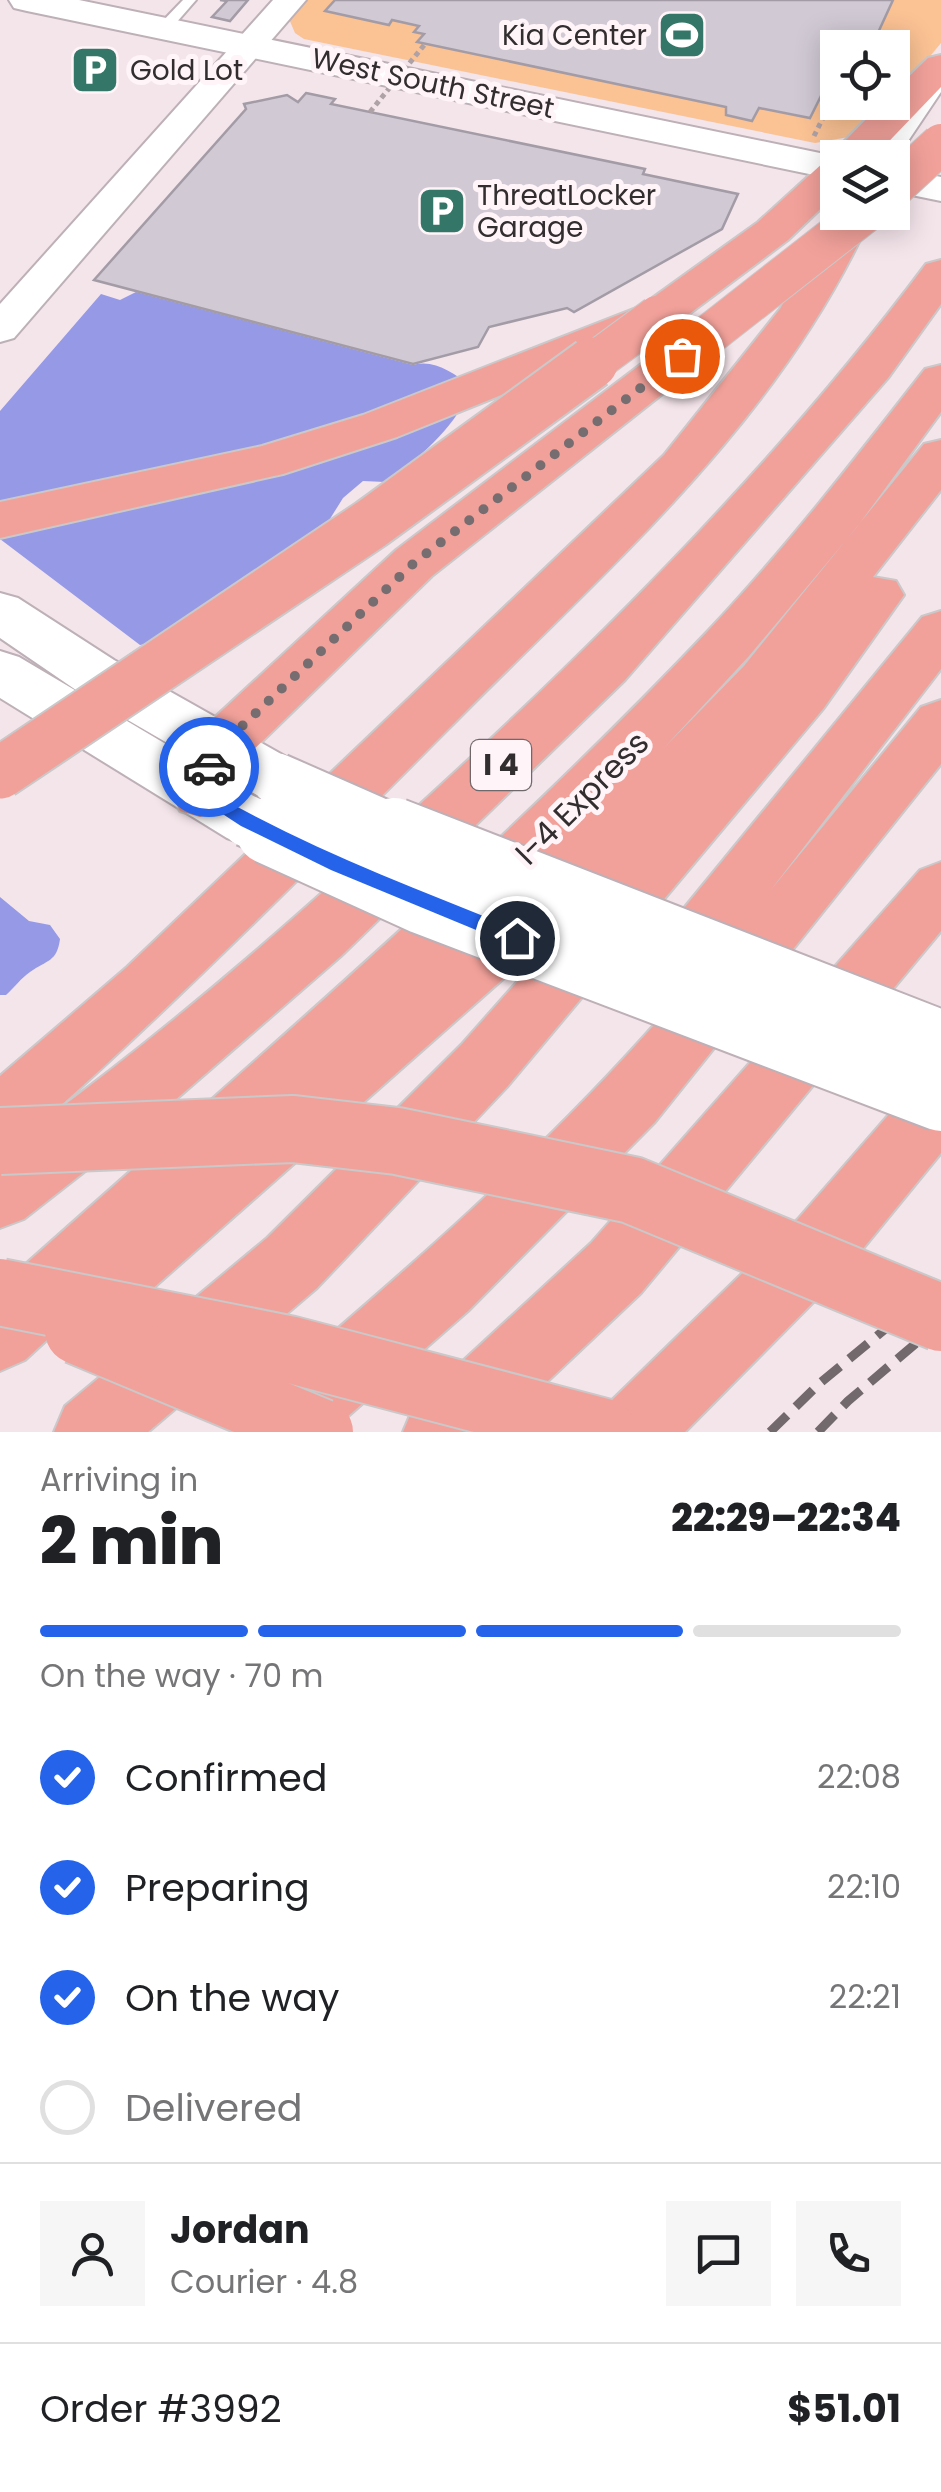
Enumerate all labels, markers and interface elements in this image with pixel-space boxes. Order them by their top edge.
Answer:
sports icon: Kia Center [656,9,708,61]
place label: Kia Center [502,16,647,55]
map controls [820,30,910,230]
button: locate [820,30,910,120]
street label: West South Street [308,39,558,128]
parking icon: Gold Lot [69,44,121,96]
place label: Gold Lot [130,51,243,90]
button: layers [820,140,910,230]
place label: ThreatLocker Garage [477,176,656,247]
parking icon: ThreatLocker Garage [416,185,468,237]
pin [640,314,725,399]
icon: bag [655,329,710,384]
courier [159,717,259,817]
street label: I-4 Express [505,721,659,875]
icon: car [182,740,237,795]
road number: I 4 [471,740,531,790]
pin [475,896,560,981]
icon: home [490,911,545,966]
text: Arriving in [40,1457,198,1502]
text: 22:29–22:34 [671,1491,901,1544]
text: 2 min [40,1496,223,1587]
text: On the way · 70 m [40,1653,324,1698]
icon: check [40,1750,95,1805]
text: Confirmed [125,1751,327,1804]
text: 22:08 [817,1754,901,1799]
icon: check [40,1860,95,1915]
text: Preparing [125,1861,310,1914]
text: 22:10 [827,1864,901,1909]
icon: check [40,1970,95,2025]
text: On the way [125,1971,339,2024]
text: 22:21 [829,1974,901,2019]
text: Delivered [125,2081,302,2134]
button: person [40,2201,145,2306]
button: chat [666,2201,771,2306]
button: phone [796,2201,901,2306]
text: Jordan [170,2203,310,2256]
text: Courier · 4.8 [170,2259,358,2304]
text: Order #3992 [40,2382,282,2435]
text: $51.01 [787,2382,901,2435]

